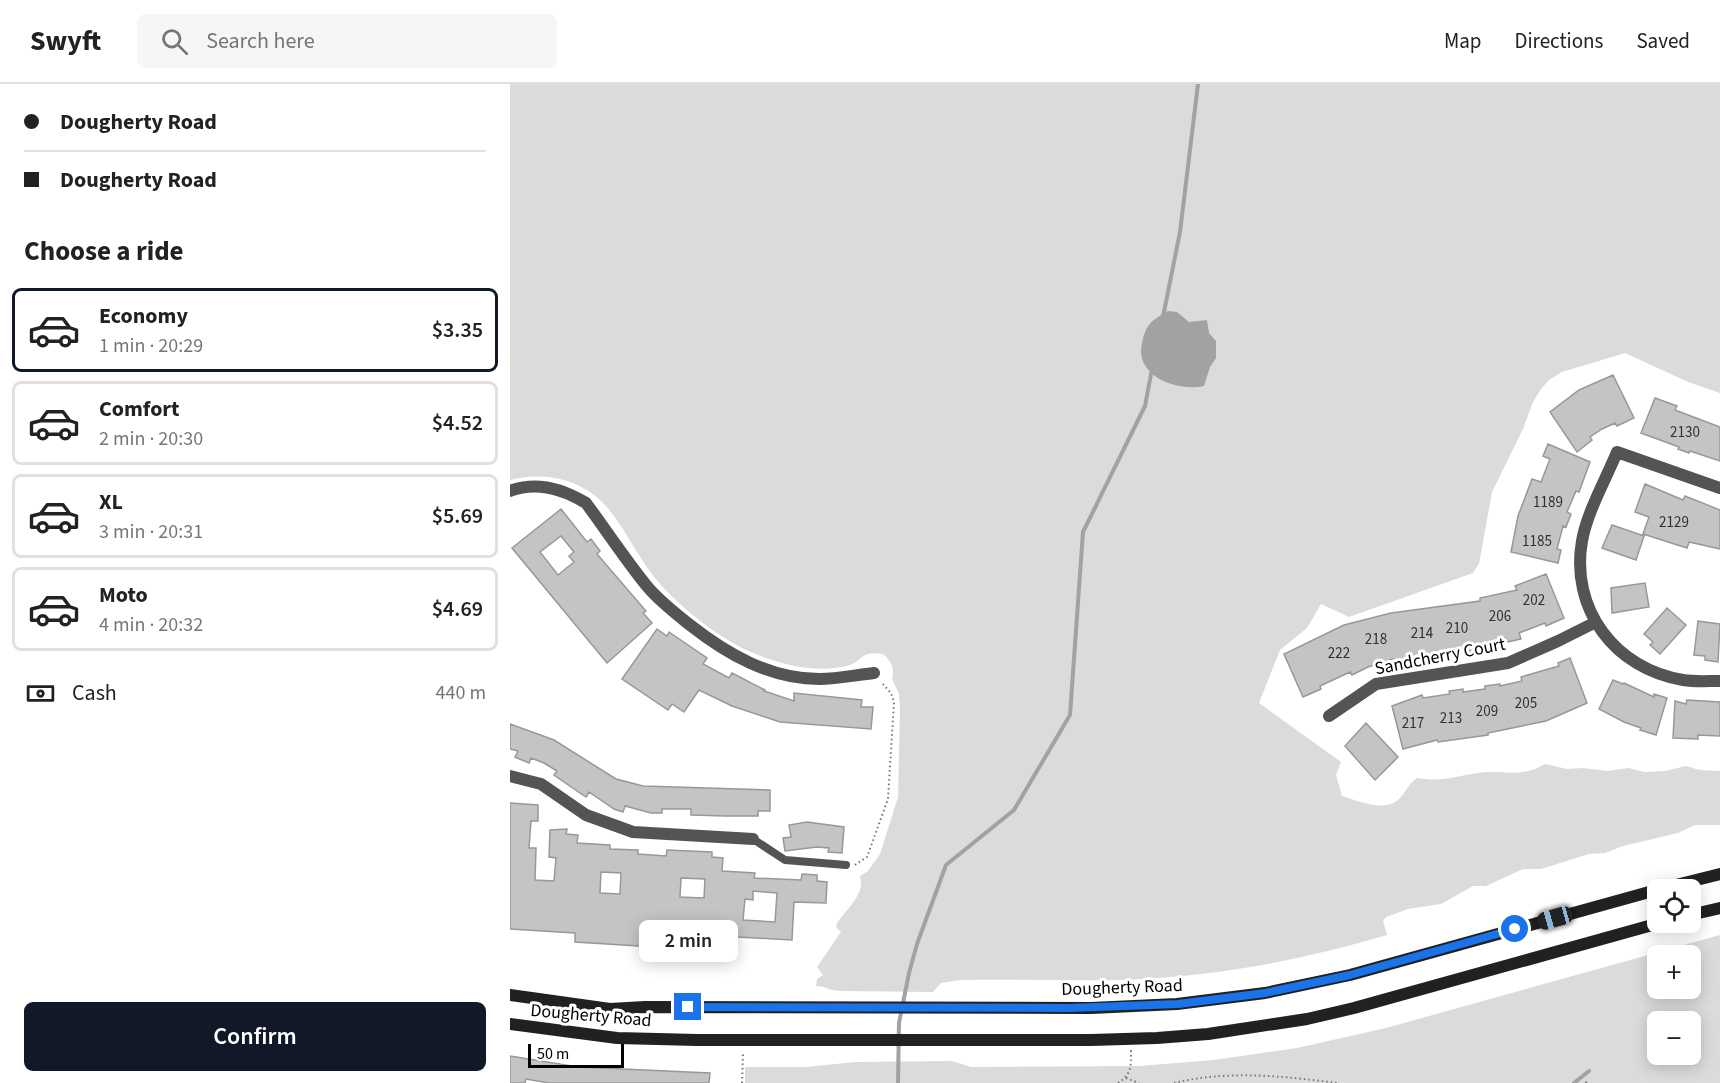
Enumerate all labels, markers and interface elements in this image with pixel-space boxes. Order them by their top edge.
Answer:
search box [137,14,557,68]
text: Swyft [30,21,101,61]
icon: search [158,25,191,58]
text: Search here [206,25,315,57]
text: Map [1444,26,1482,56]
text: Directions [1515,26,1603,56]
text: Saved [1636,26,1690,56]
text: Dougherty Road [60,106,217,138]
text: Dougherty Road [60,164,217,196]
text: Choose a ride [24,232,184,271]
text: Economy [99,300,188,332]
icon: car [27,303,81,357]
text: $3.35 [432,314,483,346]
text: 1 min · 20:29 [99,332,203,360]
text: Comfort [99,393,180,425]
icon: car [27,396,81,450]
text: $4.52 [432,407,483,439]
house number: 2130 [1670,422,1700,443]
text: 2 min · 20:30 [99,425,203,453]
text: XL [99,486,123,518]
icon: car [27,489,81,543]
house number: 1189 [1533,492,1563,513]
text: $5.69 [432,500,483,532]
house number: 2129 [1659,512,1689,533]
text: 3 min · 20:31 [99,518,203,546]
house number: 1185 [1522,531,1552,552]
text: Moto [99,579,148,611]
icon: car [27,582,81,636]
house number: 202 [1523,590,1545,611]
text: $4.69 [432,593,483,625]
house number: 206 [1489,606,1511,627]
text: 4 min · 20:32 [99,611,203,639]
house number: 210 [1446,618,1468,639]
house number: 214 [1411,623,1434,644]
house number: 218 [1365,629,1387,650]
street label: Sandcherry Court [1373,632,1508,681]
house number: 222 [1328,643,1350,664]
icon: cash [24,677,57,710]
text: Cash [72,677,117,709]
text: 440 m [436,679,486,707]
house number: 205 [1515,693,1537,714]
house number: 209 [1476,701,1498,722]
house number: 213 [1440,708,1462,729]
house number: 217 [1402,713,1424,734]
map controls [1647,879,1701,1065]
button: locate [1647,879,1701,933]
car [1535,904,1575,932]
route start [1501,915,1528,942]
callout: 2 min [638,920,738,962]
text: 2 min [665,927,712,955]
button: + [1647,945,1701,999]
street label: Dougherty Road [1061,973,1183,1002]
route end [674,993,701,1020]
street label: Dougherty Road [529,998,653,1033]
button: Confirm [24,1002,486,1071]
button: − [1647,1011,1701,1065]
scale bar [528,1041,624,1068]
text: 50 m [537,1043,569,1065]

